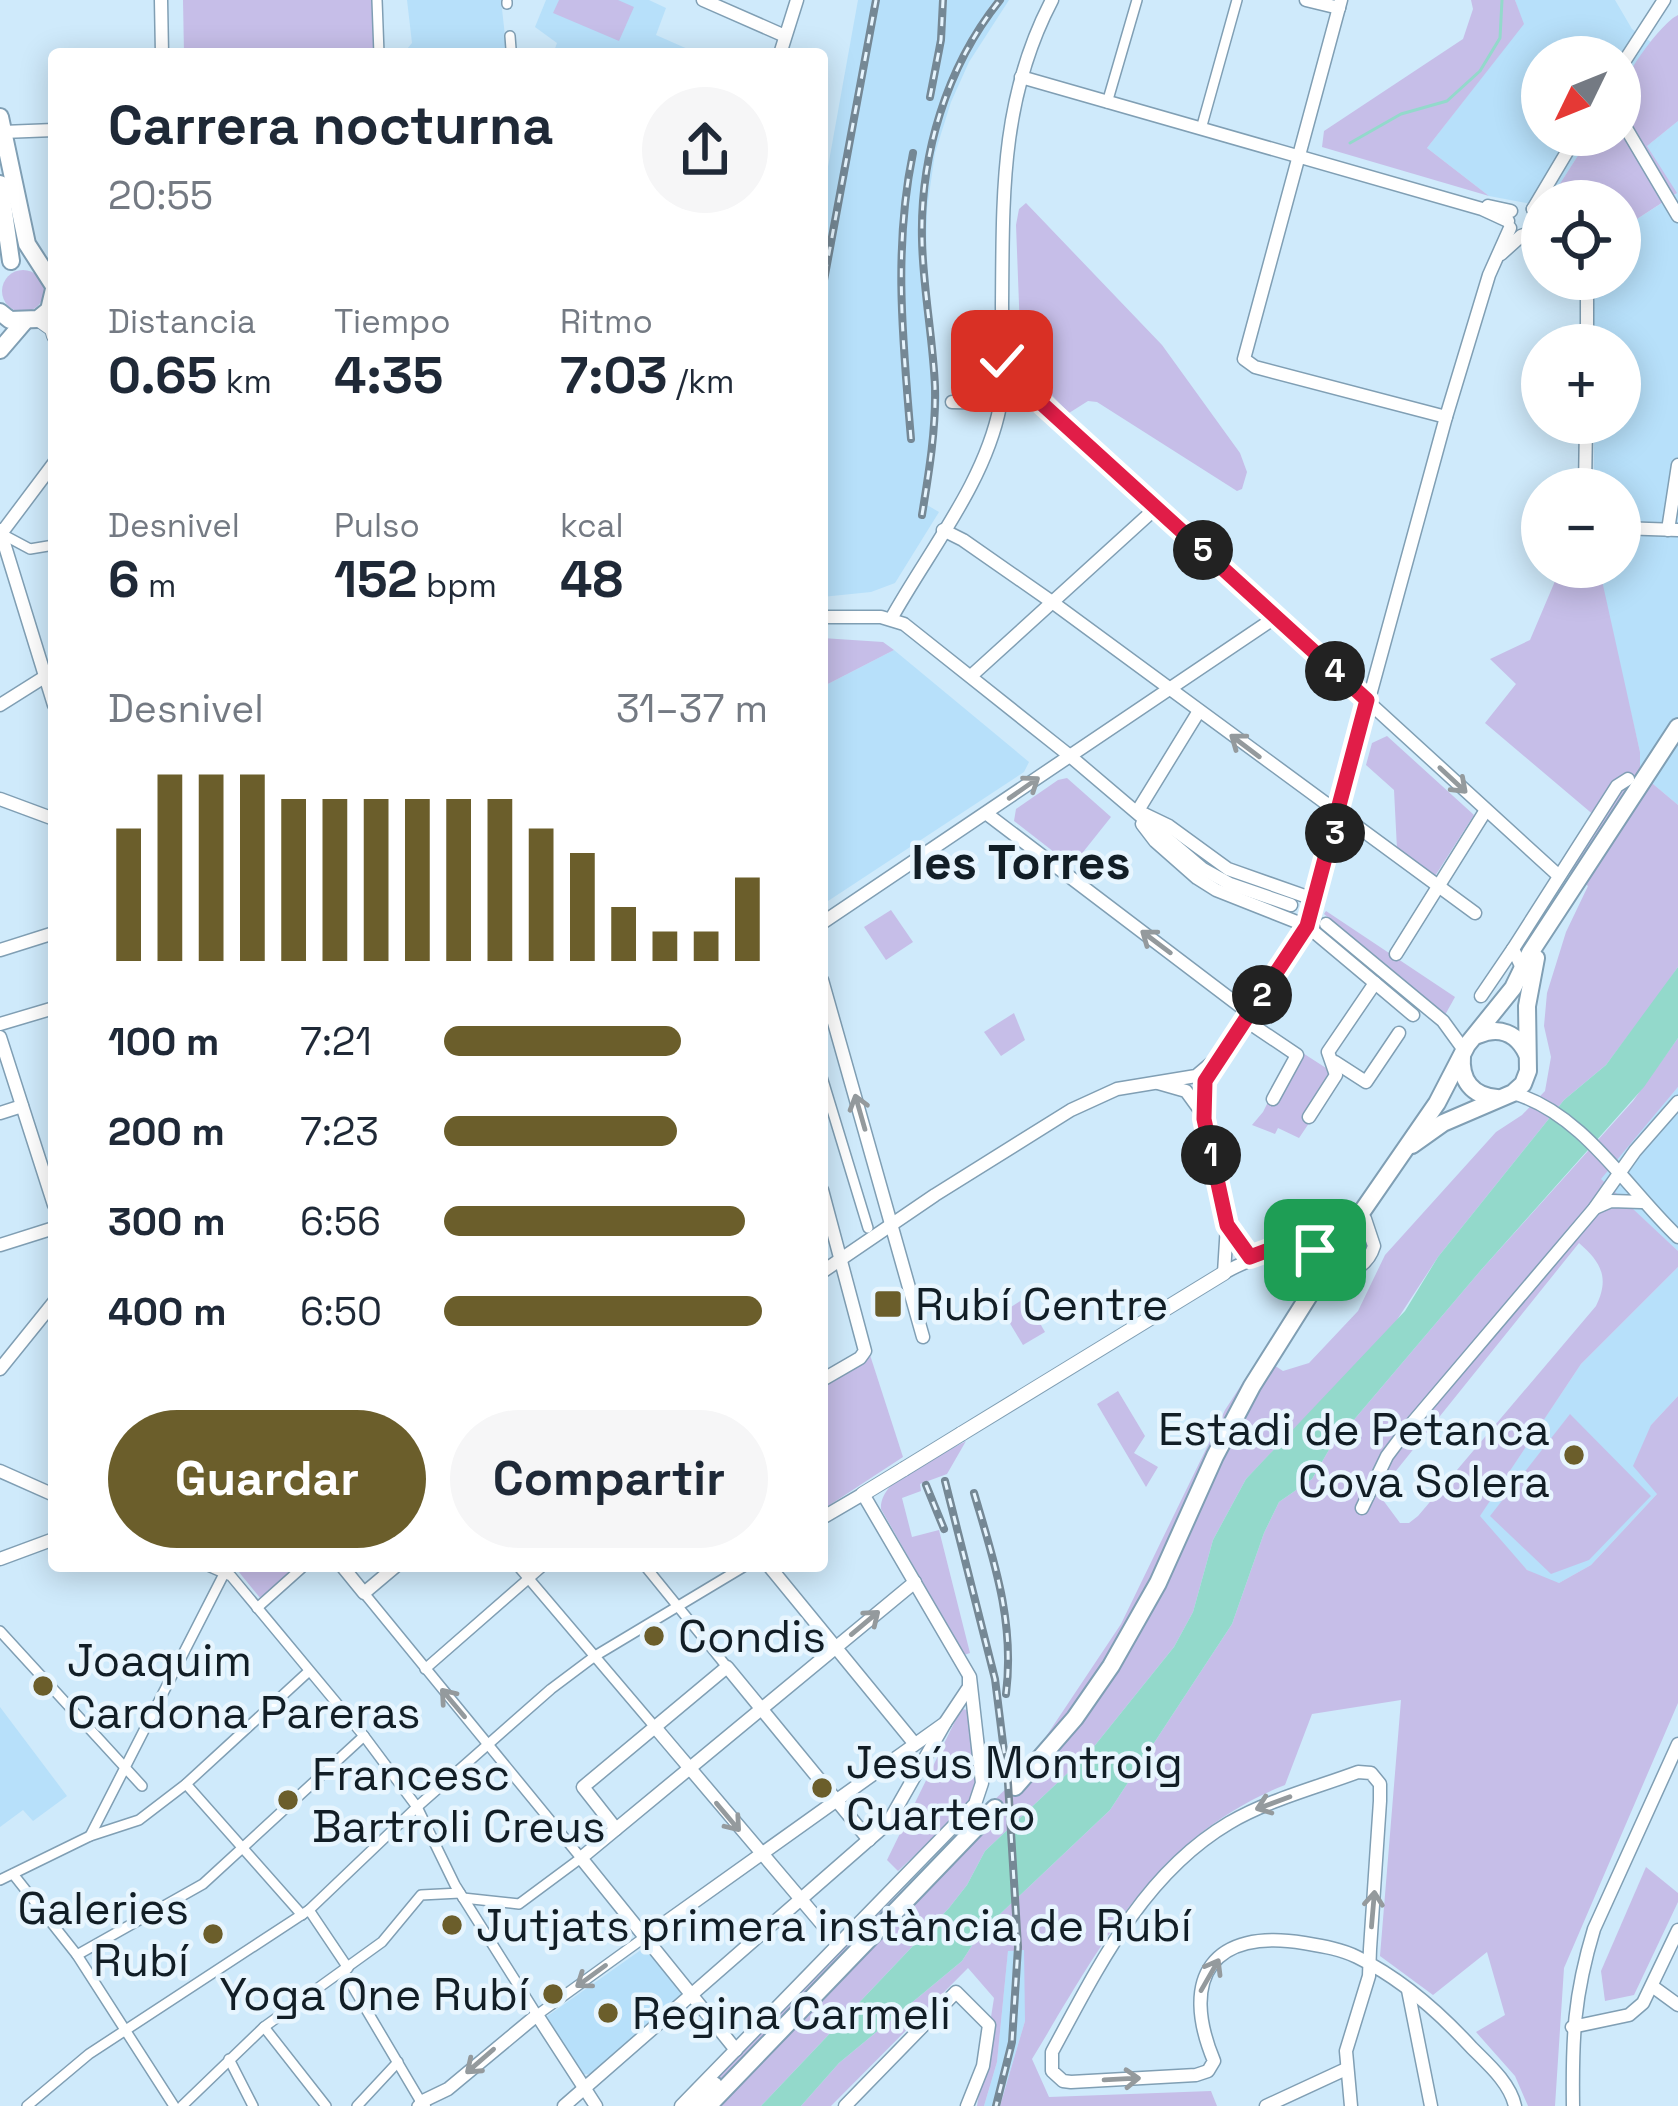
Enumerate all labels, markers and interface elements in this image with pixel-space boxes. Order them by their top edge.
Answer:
north arrow [1521,36,1641,156]
map controls [1521,36,1641,588]
button: share [642,87,768,213]
text: Carrera nocturna [108,91,553,160]
text: 20:55 [108,171,213,220]
button: locate [1521,180,1641,300]
text: Distancia [108,301,256,343]
text: Tiempo [334,301,451,343]
text: Ritmo [560,301,653,343]
pin [951,310,1053,412]
button: + [1521,324,1641,444]
icon: check [969,328,1035,394]
text: 0.65 [108,343,217,408]
text: 4:35 [334,343,443,408]
text: 7:03 [560,343,668,408]
text: km [217,361,272,403]
text: /km [668,361,734,403]
button: − [1521,468,1641,588]
text: Desnivel [108,505,240,547]
text: Pulso [334,505,420,547]
text: kcal [560,505,624,547]
pin: 5 [1173,520,1233,580]
text: 5 [1193,529,1213,571]
text: 6 [108,547,140,612]
text: 152 [334,547,418,612]
text: 48 [560,547,623,612]
text: m [140,565,176,607]
text: bpm [418,565,497,607]
pin: 4 [1305,641,1365,701]
text: 4 [1325,650,1346,692]
text: Desnivel [108,684,264,733]
text: 31–37 m [616,684,768,733]
one-way arrow [1230,733,1262,759]
one-way arrow [1438,765,1468,793]
one-way arrow [1007,776,1040,801]
pin: 3 [1305,803,1365,863]
text: 3 [1325,812,1345,854]
district label: les Torres [911,832,1131,893]
one-way arrow [1140,930,1173,956]
pin: 2 [1232,965,1292,1025]
text: 2 [1252,974,1272,1016]
text: 100 m [108,1017,219,1066]
text: 7:21 [300,1017,372,1066]
one-way arrow [847,1094,869,1132]
text: 200 m [108,1107,225,1156]
text: 7:23 [300,1107,379,1156]
pin: 1 [1181,1125,1241,1185]
text: 1 [1204,1134,1218,1176]
text: 300 m [108,1197,225,1246]
text: 6:56 [300,1197,381,1246]
pin [1264,1199,1366,1301]
icon: arrive [1282,1217,1348,1283]
place label: Rubí Centre [915,1276,1169,1333]
text: 400 m [108,1287,227,1336]
text: 6:50 [300,1287,382,1336]
marker: Rubí Centre [872,1288,904,1320]
place label: Estadi de Petanca Cova Solera [1158,1401,1550,1510]
button: Guardar [108,1410,426,1548]
button: Compartir [450,1410,768,1548]
marker: Estadi de Petanca Cova Solera [1561,1442,1587,1468]
place label: Condis [678,1608,826,1665]
one-way arrow [849,1610,880,1638]
marker: Condis [641,1623,667,1649]
place label: Joaquim Cardona Pareras [67,1632,421,1741]
marker: Joaquim Cardona Pareras [30,1673,56,1699]
one-way arrow [440,1687,466,1719]
place label: Jesús Montroig Cuartero [846,1734,1183,1843]
place label: Francesc Bartroli Creus [312,1746,606,1855]
marker: Jesús Montroig Cuartero [809,1775,835,1801]
marker: Francesc Bartroli Creus [275,1787,301,1813]
one-way arrow [1255,1794,1292,1815]
one-way arrow [714,1801,742,1832]
place label: Galeries Rubí [17,1880,189,1989]
one-way arrow [1362,1890,1385,1929]
place label: Jutjats primera instància de Rubí [476,1897,1192,1954]
marker: Jutjats primera instància de Rubí [439,1912,465,1938]
marker: Galeries Rubí [200,1921,226,1947]
one-way arrow [1199,1958,1222,1993]
one-way arrow [575,1963,608,1989]
place label: Yoga One Rubí [219,1966,529,2023]
marker: Yoga One Rubí [540,1981,566,2007]
place label: Regina Carmeli [632,1985,951,2042]
marker: Regina Carmeli [595,2000,621,2026]
one-way arrow [465,2047,496,2074]
one-way arrow [1102,2067,1141,2090]

